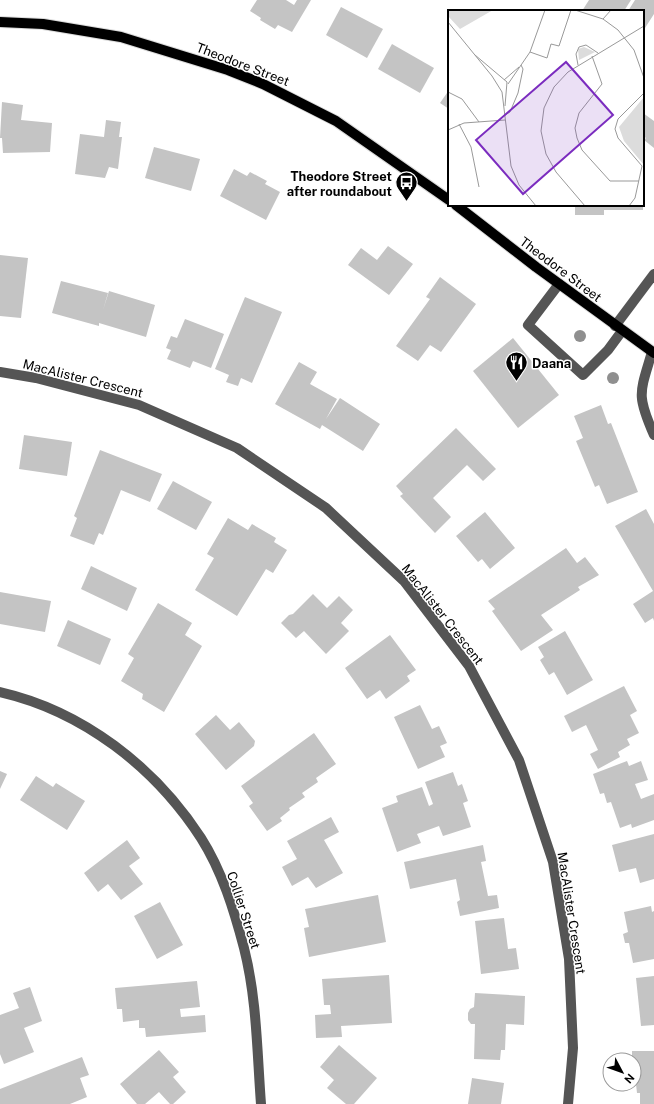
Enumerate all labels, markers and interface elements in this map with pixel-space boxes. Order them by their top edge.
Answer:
inset map [448,10,644,206]
street label: Theodore Street [194,40,291,89]
place label: Theodore Street after roundabout [287,169,392,199]
bus stop icon: Theodore Street after roundabout [394,170,420,203]
street label: Theodore Street [517,234,605,305]
restaurant icon: Daana [503,350,529,383]
street label: MacAlister Crescent [21,356,145,401]
place label: Daana [532,356,571,371]
street label: MacAlister Crescent [399,561,487,668]
street label: MacAlister Crescent [554,851,589,975]
street label: Collier Street [224,869,263,951]
north arrow [602,1052,642,1092]
text: N [622,1071,637,1086]

